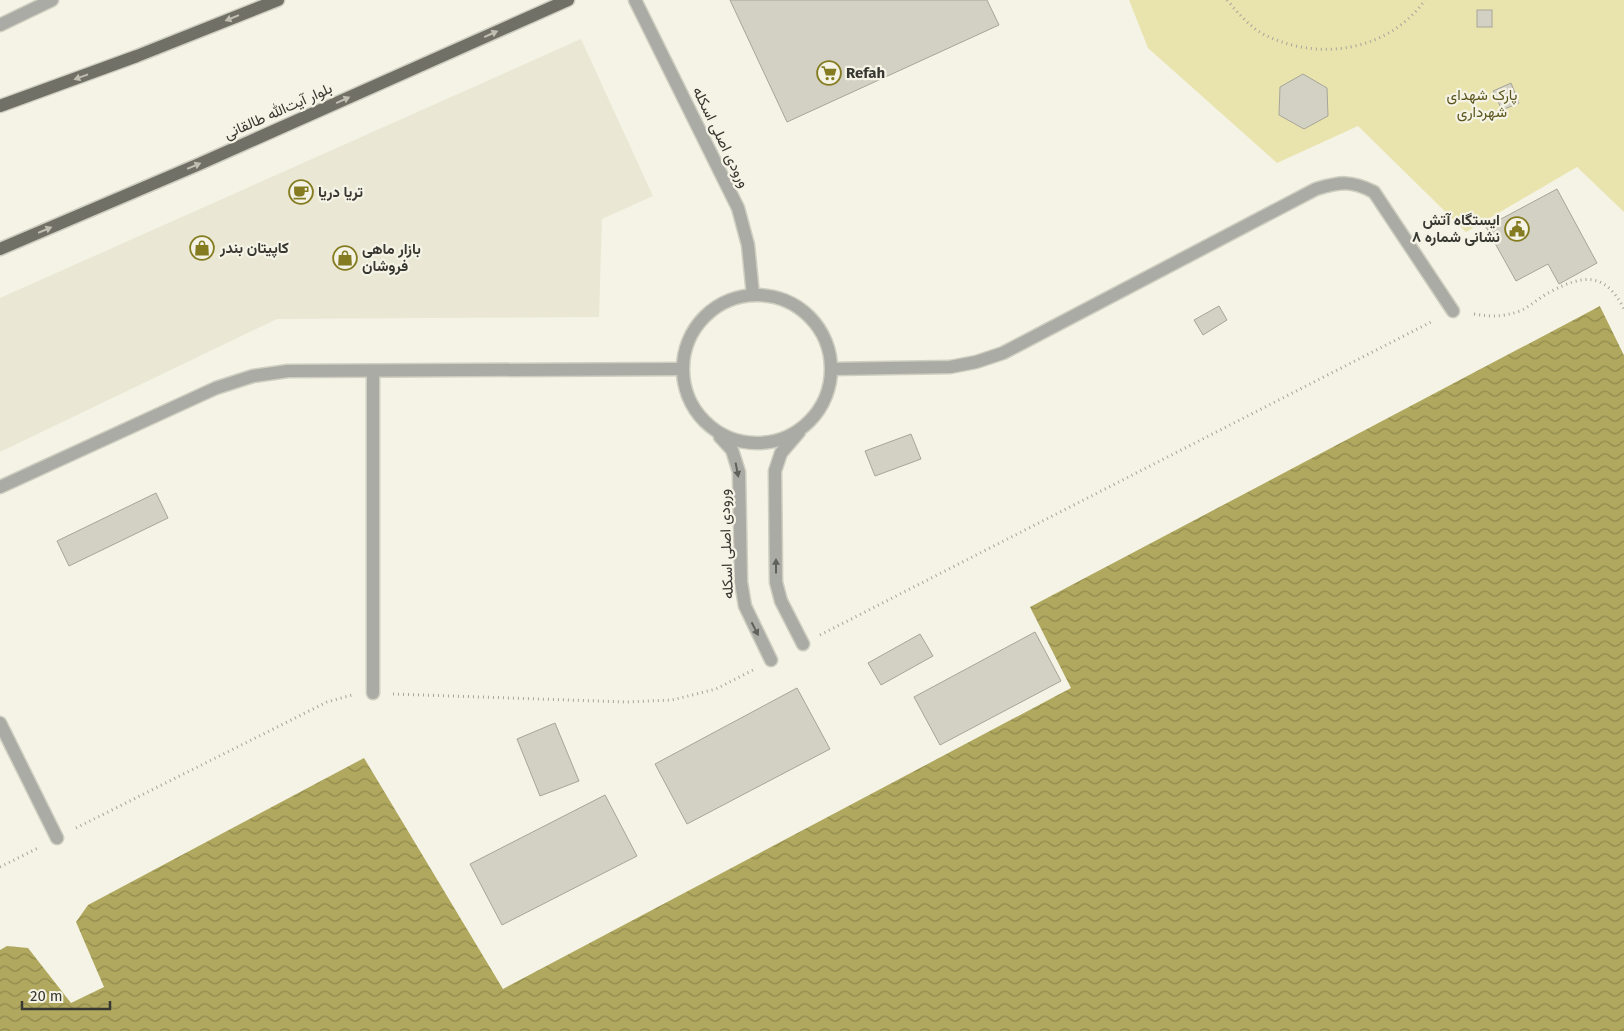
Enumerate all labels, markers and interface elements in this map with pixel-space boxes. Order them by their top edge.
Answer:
one-way arrow [224,14,239,22]
one-way arrow [484,30,498,38]
supermarket icon: Refah [816,60,842,86]
place label: Refah [846,64,885,82]
one-way arrow [73,74,88,81]
street label: بلوار آیت‌الله طالقانی [221,79,335,144]
street label: ورودی اصلی اسکله [688,84,753,191]
park label: پارک شهدای شهرداری [1447,86,1517,122]
one-way arrow [336,96,350,104]
one-way arrow [187,162,202,170]
cafe icon: تریا دریا [288,179,314,205]
place label: تریا دریا [318,183,363,201]
place label: ایستگاه آتش نشانی شماره ۸ [1412,211,1500,246]
public building icon: ایستگاه آتش نشانی شماره ۸ [1504,216,1530,242]
one-way arrow [38,225,52,233]
shop icon: کاپیتان بندر [189,235,215,261]
place label: کاپیتان بندر [219,239,289,258]
place label: بازار ماهی فروشان [362,240,421,275]
shop icon: بازار ماهی فروشان [332,245,358,271]
one-way arrow [734,462,742,478]
street label: ورودی اصلی اسکله [715,489,738,599]
one-way arrow [772,558,780,574]
one-way arrow [751,622,759,636]
scale bar [22,978,110,1010]
text: 20 m [30,987,63,1005]

